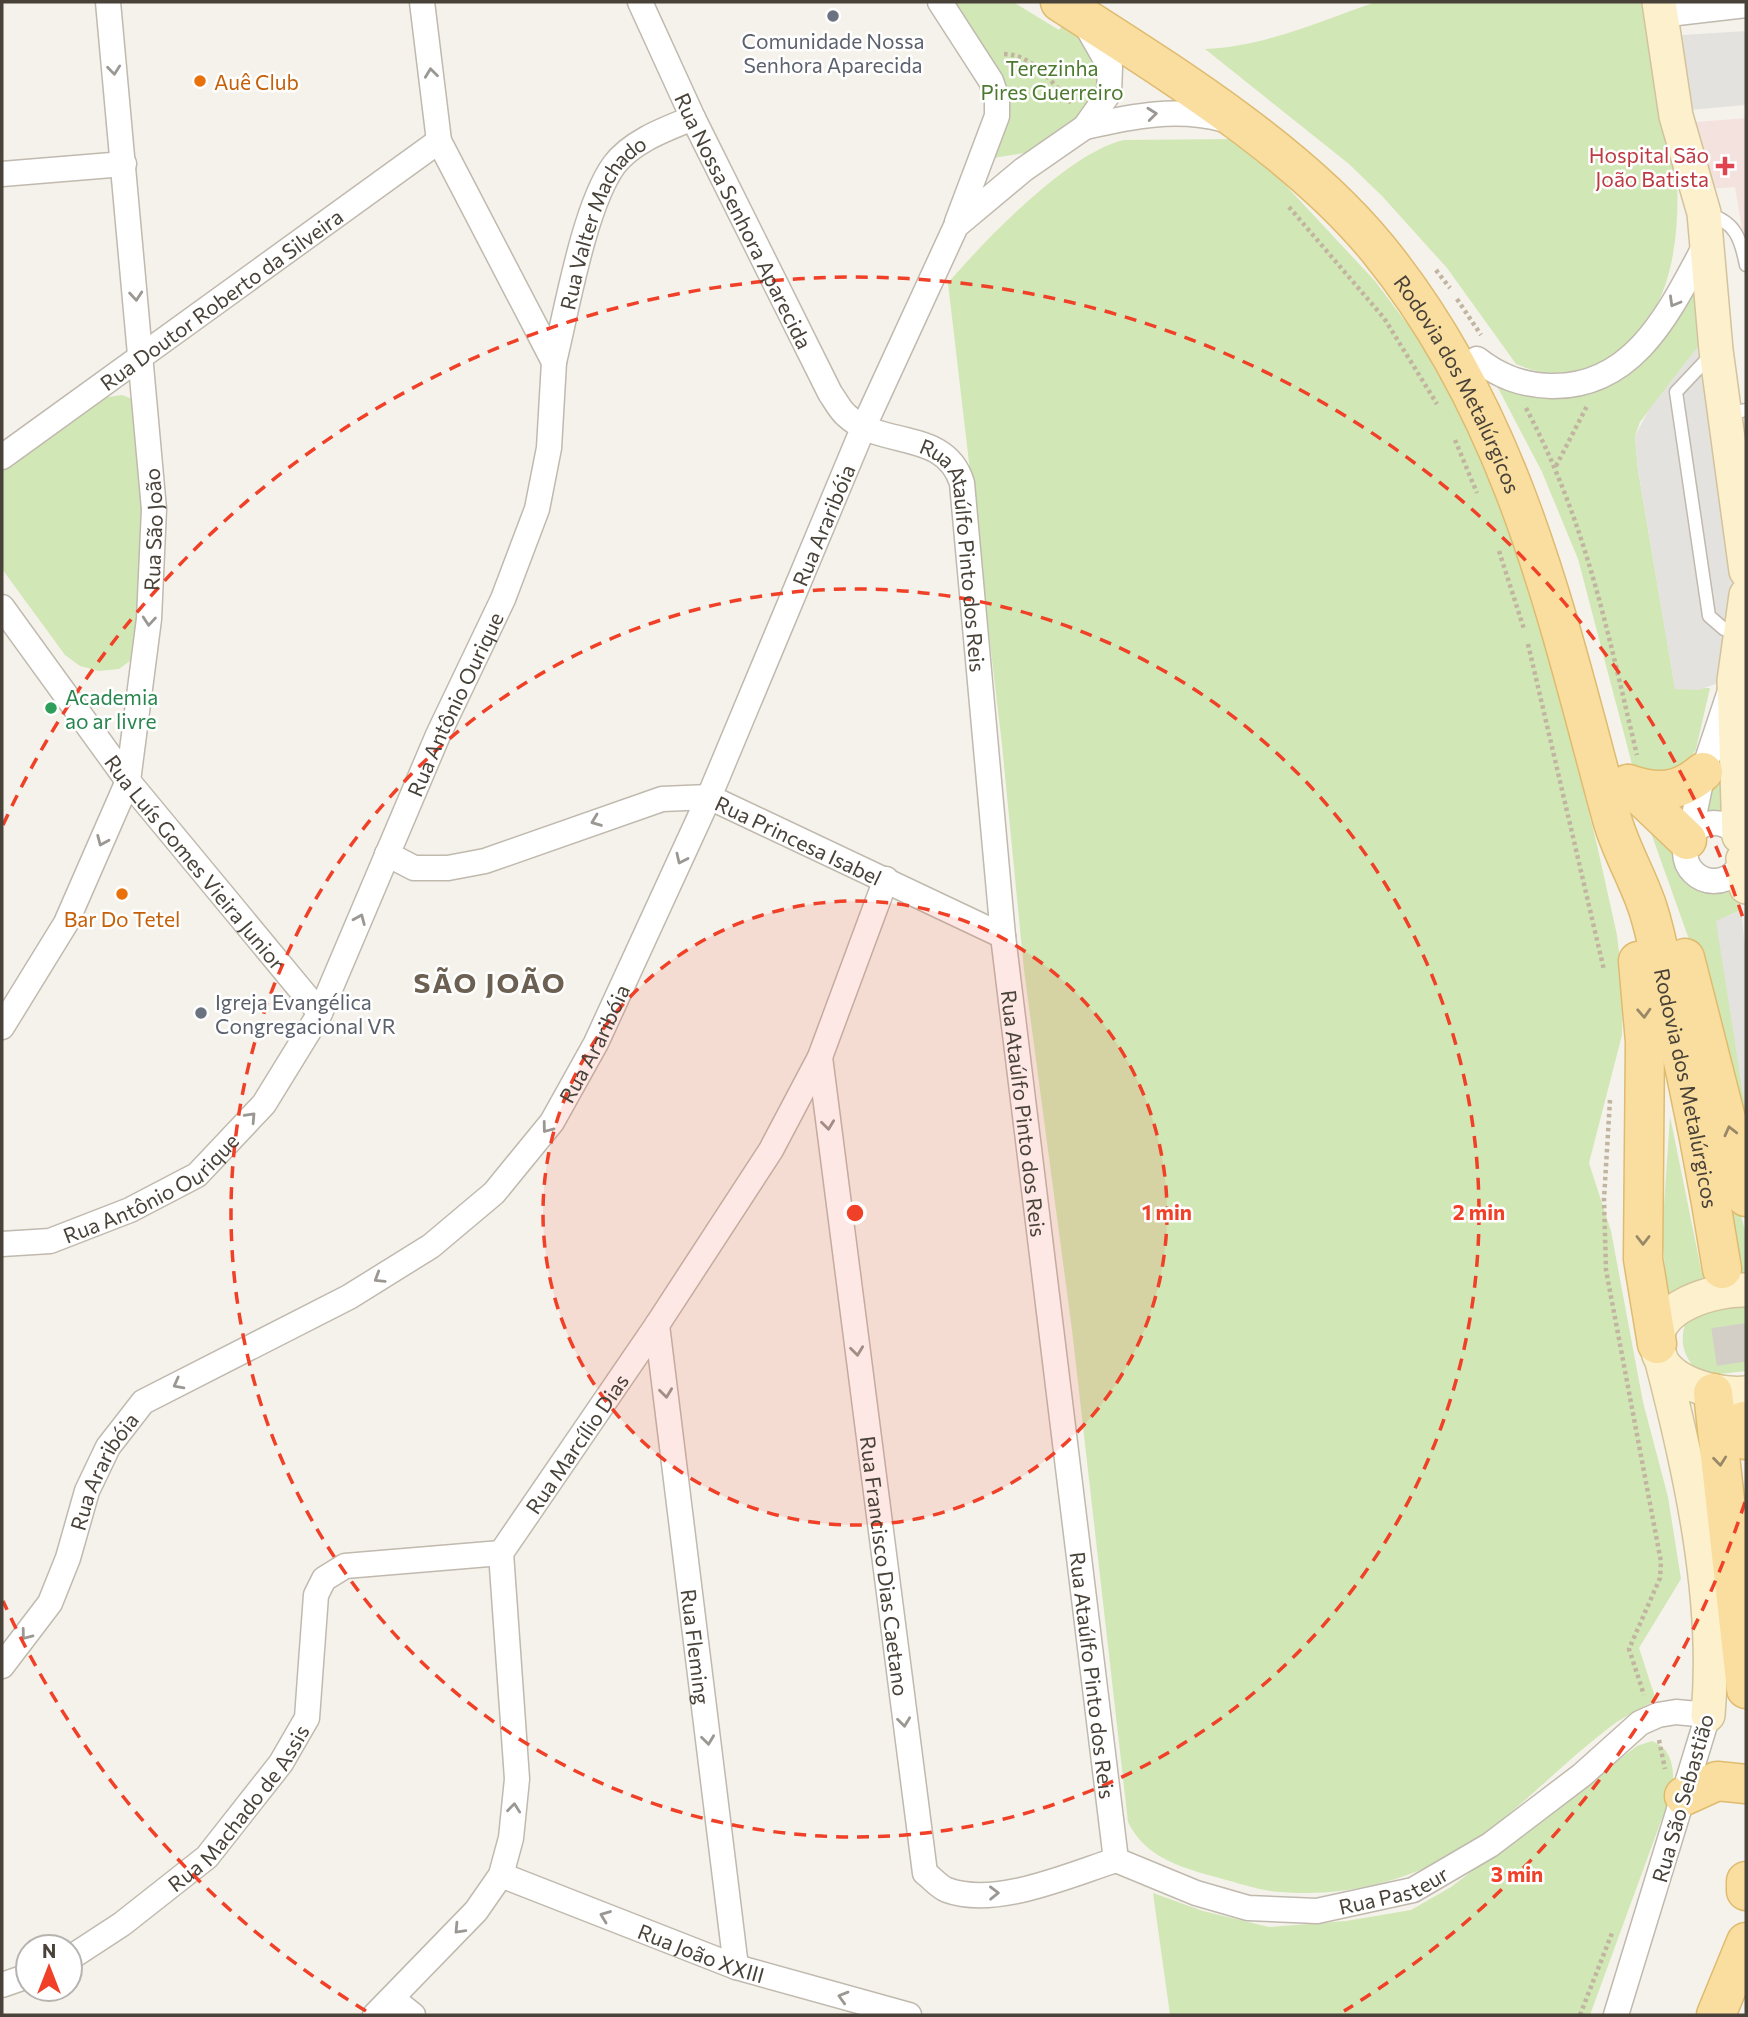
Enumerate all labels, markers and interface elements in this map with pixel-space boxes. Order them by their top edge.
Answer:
marker: Comunidade Nossa Senhora Aparecida [825,8,841,24]
place label: Comunidade Nossa Senhora Aparecida [742,28,925,77]
park label: Terezinha Pires Guerreiro [981,55,1123,104]
one-way arrow [107,64,122,75]
one-way arrow [423,67,438,79]
place label: Auê Club [214,69,299,94]
marker: Auê Club [192,73,208,89]
street label: Rua Nossa Senhora Aparecida [671,89,818,352]
one-way arrow [1146,106,1157,121]
street label: Rua Valter Machado [554,130,650,312]
place label: Hospital São João Batista [1589,142,1709,191]
marker: Hospital São João Batista [1715,156,1735,176]
street label: Rua Doutor Roberto da Silveira [95,203,347,395]
street label: Rodovia dos Metalúrgicos [1390,270,1527,497]
one-way arrow [128,291,143,302]
one-way arrow [1669,295,1682,307]
street label: Rua Ataúlfo Pinto dos Reis [917,432,992,673]
street label: Rua Araribóia [786,460,859,589]
street label: Rua São João [138,467,167,591]
street label: Rua Antônio Ourique [401,608,508,800]
one-way arrow [142,616,157,627]
place label: Academia ao ar livre [65,684,158,733]
marker: Academia ao ar livre [43,700,59,716]
street label: Rua Luís Gomes Vieira Junior [100,749,291,974]
street label: Rua Princesa Isabel [712,789,886,889]
one-way arrow [590,813,602,827]
one-way arrow [96,834,110,847]
one-way arrow [675,852,689,864]
marker: Bar Do Tetel [114,886,130,902]
place label: Bar Do Tetel [64,906,180,931]
one-way arrow [351,913,365,925]
district label: SÃO JOÃO [413,965,567,999]
street label: Rodovia dos Metalúrgicos [1650,966,1724,1210]
street label: Rua Araribóia [553,980,634,1107]
street label: Rua Ataúlfo Pinto dos Reis [997,988,1052,1238]
place label: Igreja Evangélica Congregacional VR [215,989,396,1038]
marker: Igreja Evangélica Congregacional VR [193,1005,209,1021]
one-way arrow [1637,1007,1652,1018]
one-way arrow [243,1112,256,1125]
one-way arrow [821,1119,836,1131]
one-way arrow [542,1120,555,1133]
one-way arrow [1724,1125,1738,1137]
street label: Rua Antônio Ourique [59,1127,243,1247]
text: 1 min [1142,1199,1192,1224]
text: 2 min [1453,1199,1505,1224]
centre of rings [843,1201,867,1225]
one-way arrow [1635,1235,1651,1246]
one-way arrow [374,1270,387,1283]
one-way arrow [849,1345,864,1356]
street label: Rua Marcílio Dias [519,1368,633,1518]
one-way arrow [173,1376,185,1390]
one-way arrow [658,1387,673,1398]
street label: Rua Araribóia [64,1407,143,1533]
street label: Rua Francisco Dias Caetano [856,1434,915,1697]
one-way arrow [1713,1455,1728,1467]
street label: Rua Ataúlfo Pinto dos Reis [1066,1550,1121,1800]
street label: Rua Fleming [677,1587,716,1706]
one-way arrow [22,1627,35,1640]
street label: Rua São Sebastião [1646,1711,1718,1885]
one-way arrow [896,1716,911,1728]
street label: Rua Machado de Assis [162,1720,313,1896]
one-way arrow [701,1734,716,1746]
one-way arrow [506,1803,521,1814]
street label: Rua Pasteur [1336,1860,1452,1918]
text: 3 min [1491,1861,1543,1886]
one-way arrow [989,1885,1000,1901]
one-way arrow [599,1910,611,1924]
street label: Rua João XXIII [635,1917,767,1987]
one-way arrow [455,1921,467,1934]
north arrow [14,1933,84,2003]
text: N [42,1939,56,1962]
one-way arrow [837,1991,849,2005]

